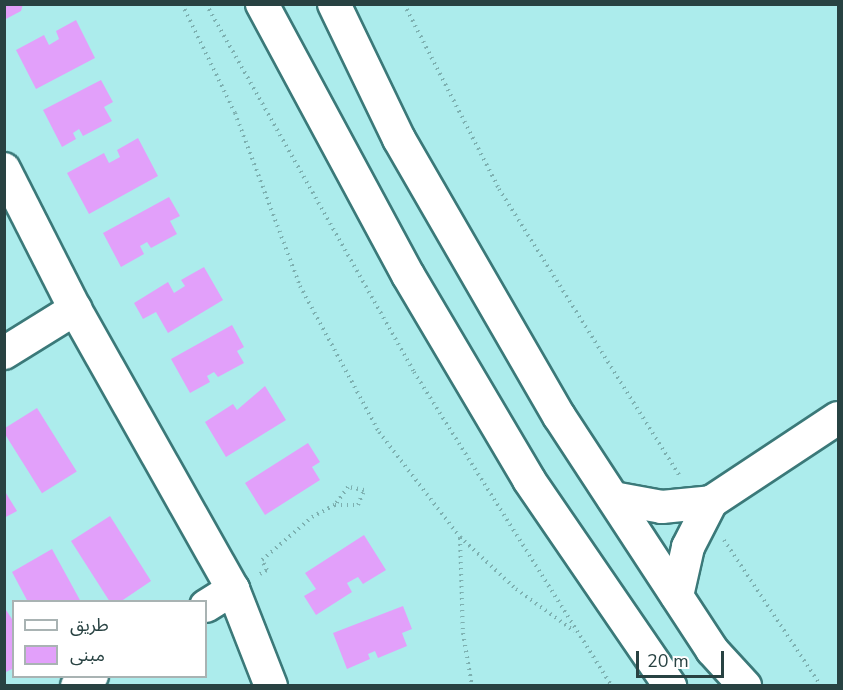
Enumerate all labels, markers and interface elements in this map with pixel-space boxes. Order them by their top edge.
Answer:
legend [12,600,207,678]
text: طريق [70,613,109,637]
scale bar [639,639,728,677]
text: مبنى [70,643,105,667]
text: 20 m [647,649,689,673]

